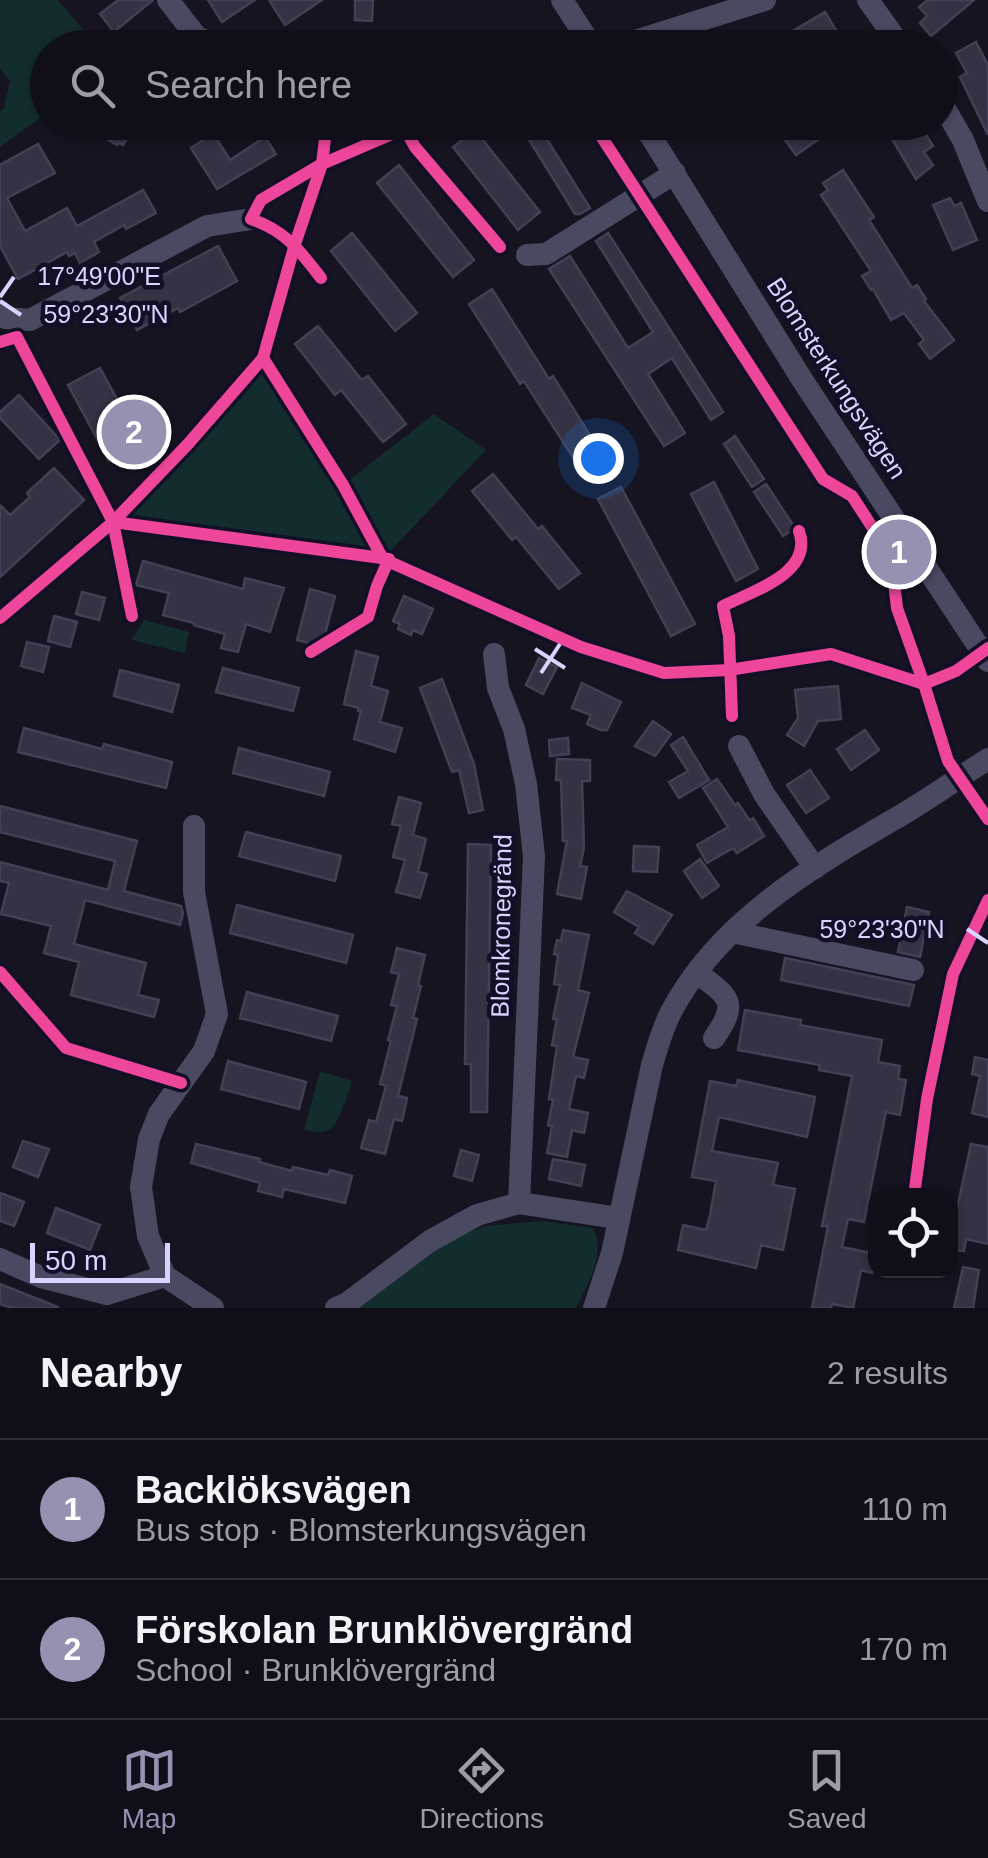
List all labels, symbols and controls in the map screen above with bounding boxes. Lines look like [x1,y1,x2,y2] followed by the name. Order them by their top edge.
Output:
[30,30,958,140] search box
[65,58,120,113] icon: search
[145,64,352,106] text: Search here
[37,262,161,290] text: 17°49'00"E
[762,272,912,484] street label: Blomsterkungsvägen
[43,300,169,328] text: 59°23'30"N
[102,394,166,470] pin: 2
[573,433,624,484] your location
[866,514,932,590] pin: 1
[485,834,517,1018] street label: Blomkronegränd
[819,915,945,943] text: 59°23'30"N
[868,1188,958,1278] map controls
[868,1188,958,1278] button: locate
[30,1238,170,1282] scale bar
[45,1245,107,1276] text: 50 m
[40,1349,182,1396] text: Nearby
[827,1355,948,1391] text: 2 results
[135,1469,412,1511] text: Backlöksvägen
[64,1491,81,1527] text: 1
[861,1491,948,1527] text: 110 m
[135,1512,587,1548] text: Bus stop · Blomsterkungsvägen
[135,1609,633,1651] text: Förskolan Brunklövergränd
[64,1631,81,1667] text: 2
[859,1631,948,1667] text: 170 m
[135,1652,496,1688] text: School · Brunklövergränd
[122,1743,177,1835] tab: Map
[420,1743,544,1835] tab: Directions
[787,1743,866,1835] tab: Saved

